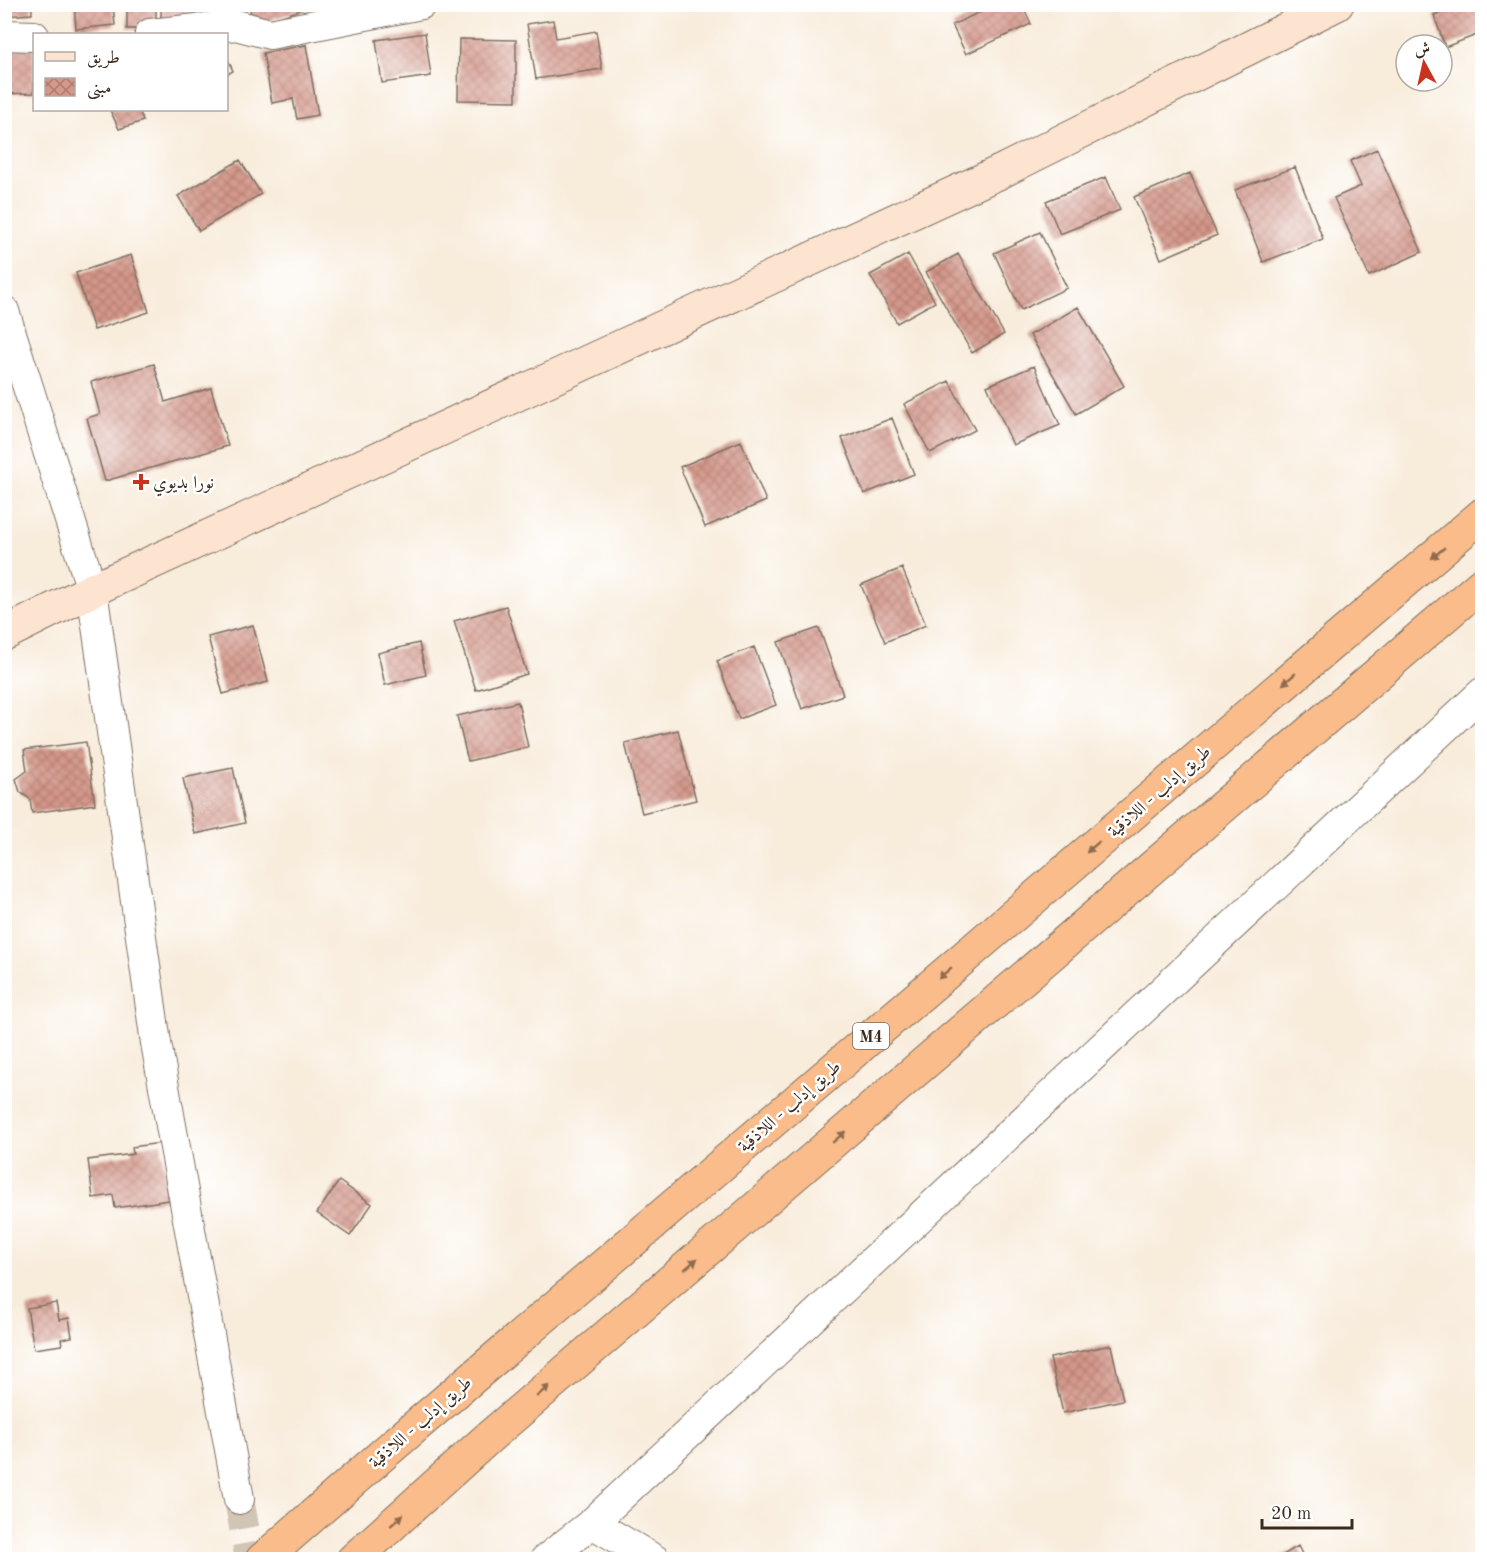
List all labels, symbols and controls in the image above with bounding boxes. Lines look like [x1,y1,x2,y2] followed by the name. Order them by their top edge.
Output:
[33,33,228,111] legend
[1394,33,1454,93] north arrow
[1413,41,1431,59] text: ش
[87,49,120,69] text: طريق
[87,79,112,100] text: مبنى
[153,474,214,497] place label: نورا بديوي
[134,475,148,489] marker: نورا بديوي
[1430,546,1446,559] one-way arrow
[1282,672,1297,685] one-way arrow
[1105,743,1216,842] street label: طريق إدلب - اللاذقية
[1085,840,1101,853] one-way arrow
[938,966,953,979] one-way arrow
[853,1023,889,1049] road number: M4
[735,1058,846,1157] street label: طريق إدلب - اللاذقية
[831,1131,846,1144] one-way arrow
[683,1258,698,1271] one-way arrow
[366,1374,477,1473] street label: طريق إدلب - اللاذقية
[535,1385,551,1398] one-way arrow
[1262,1492,1352,1530] scale bar
[1271,1505,1311,1523] text: 20 m
[389,1514,404,1527] one-way arrow

